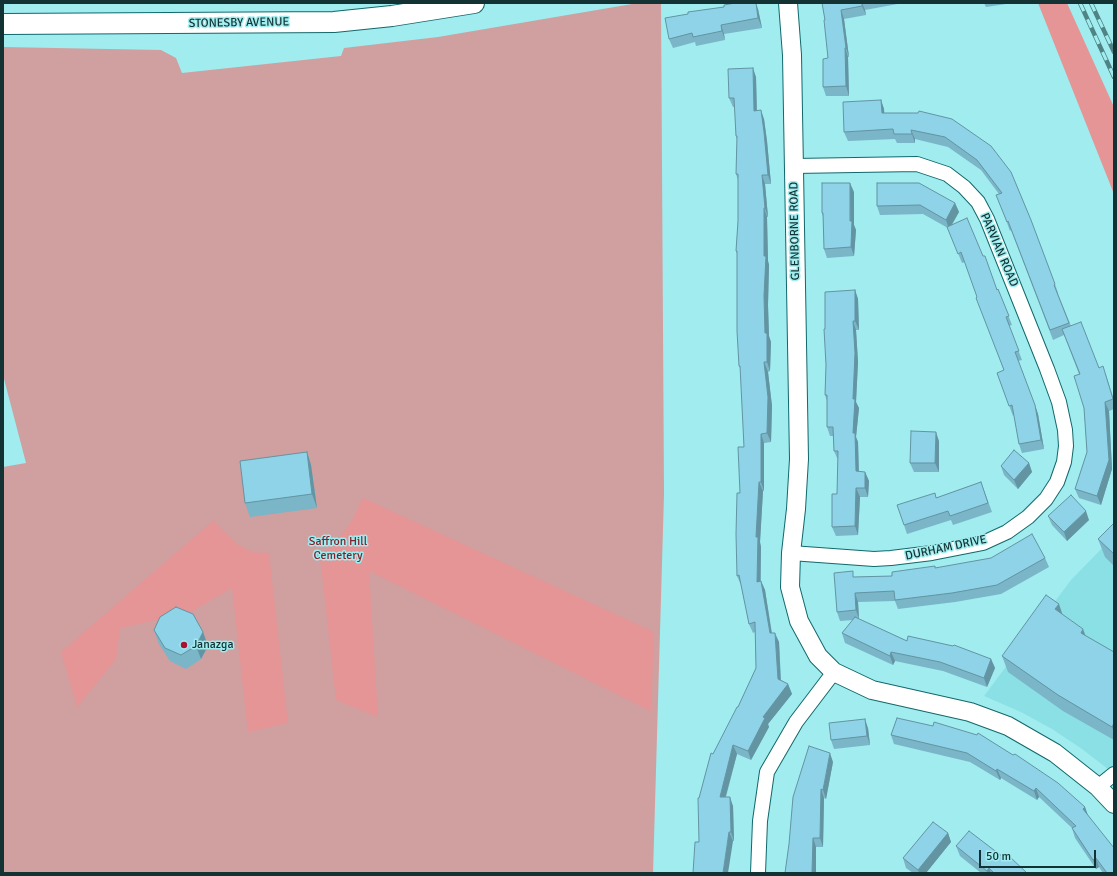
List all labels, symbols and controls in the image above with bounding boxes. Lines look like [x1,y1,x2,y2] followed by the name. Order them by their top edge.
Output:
[189,15,289,31] street label: STONESBY AVENUE
[787,182,803,280] street label: GLENBORNE ROAD
[977,211,1021,289] street label: PARVIAN ROAD
[904,532,988,564] street label: DURHAM DRIVE
[309,535,367,563] park label: Saffron Hill Cemetery
[192,638,233,652] place label: Janazga
[179,640,189,650] marker: Janazga
[981,842,1098,868] scale bar
[986,849,1011,864] text: 50 m

